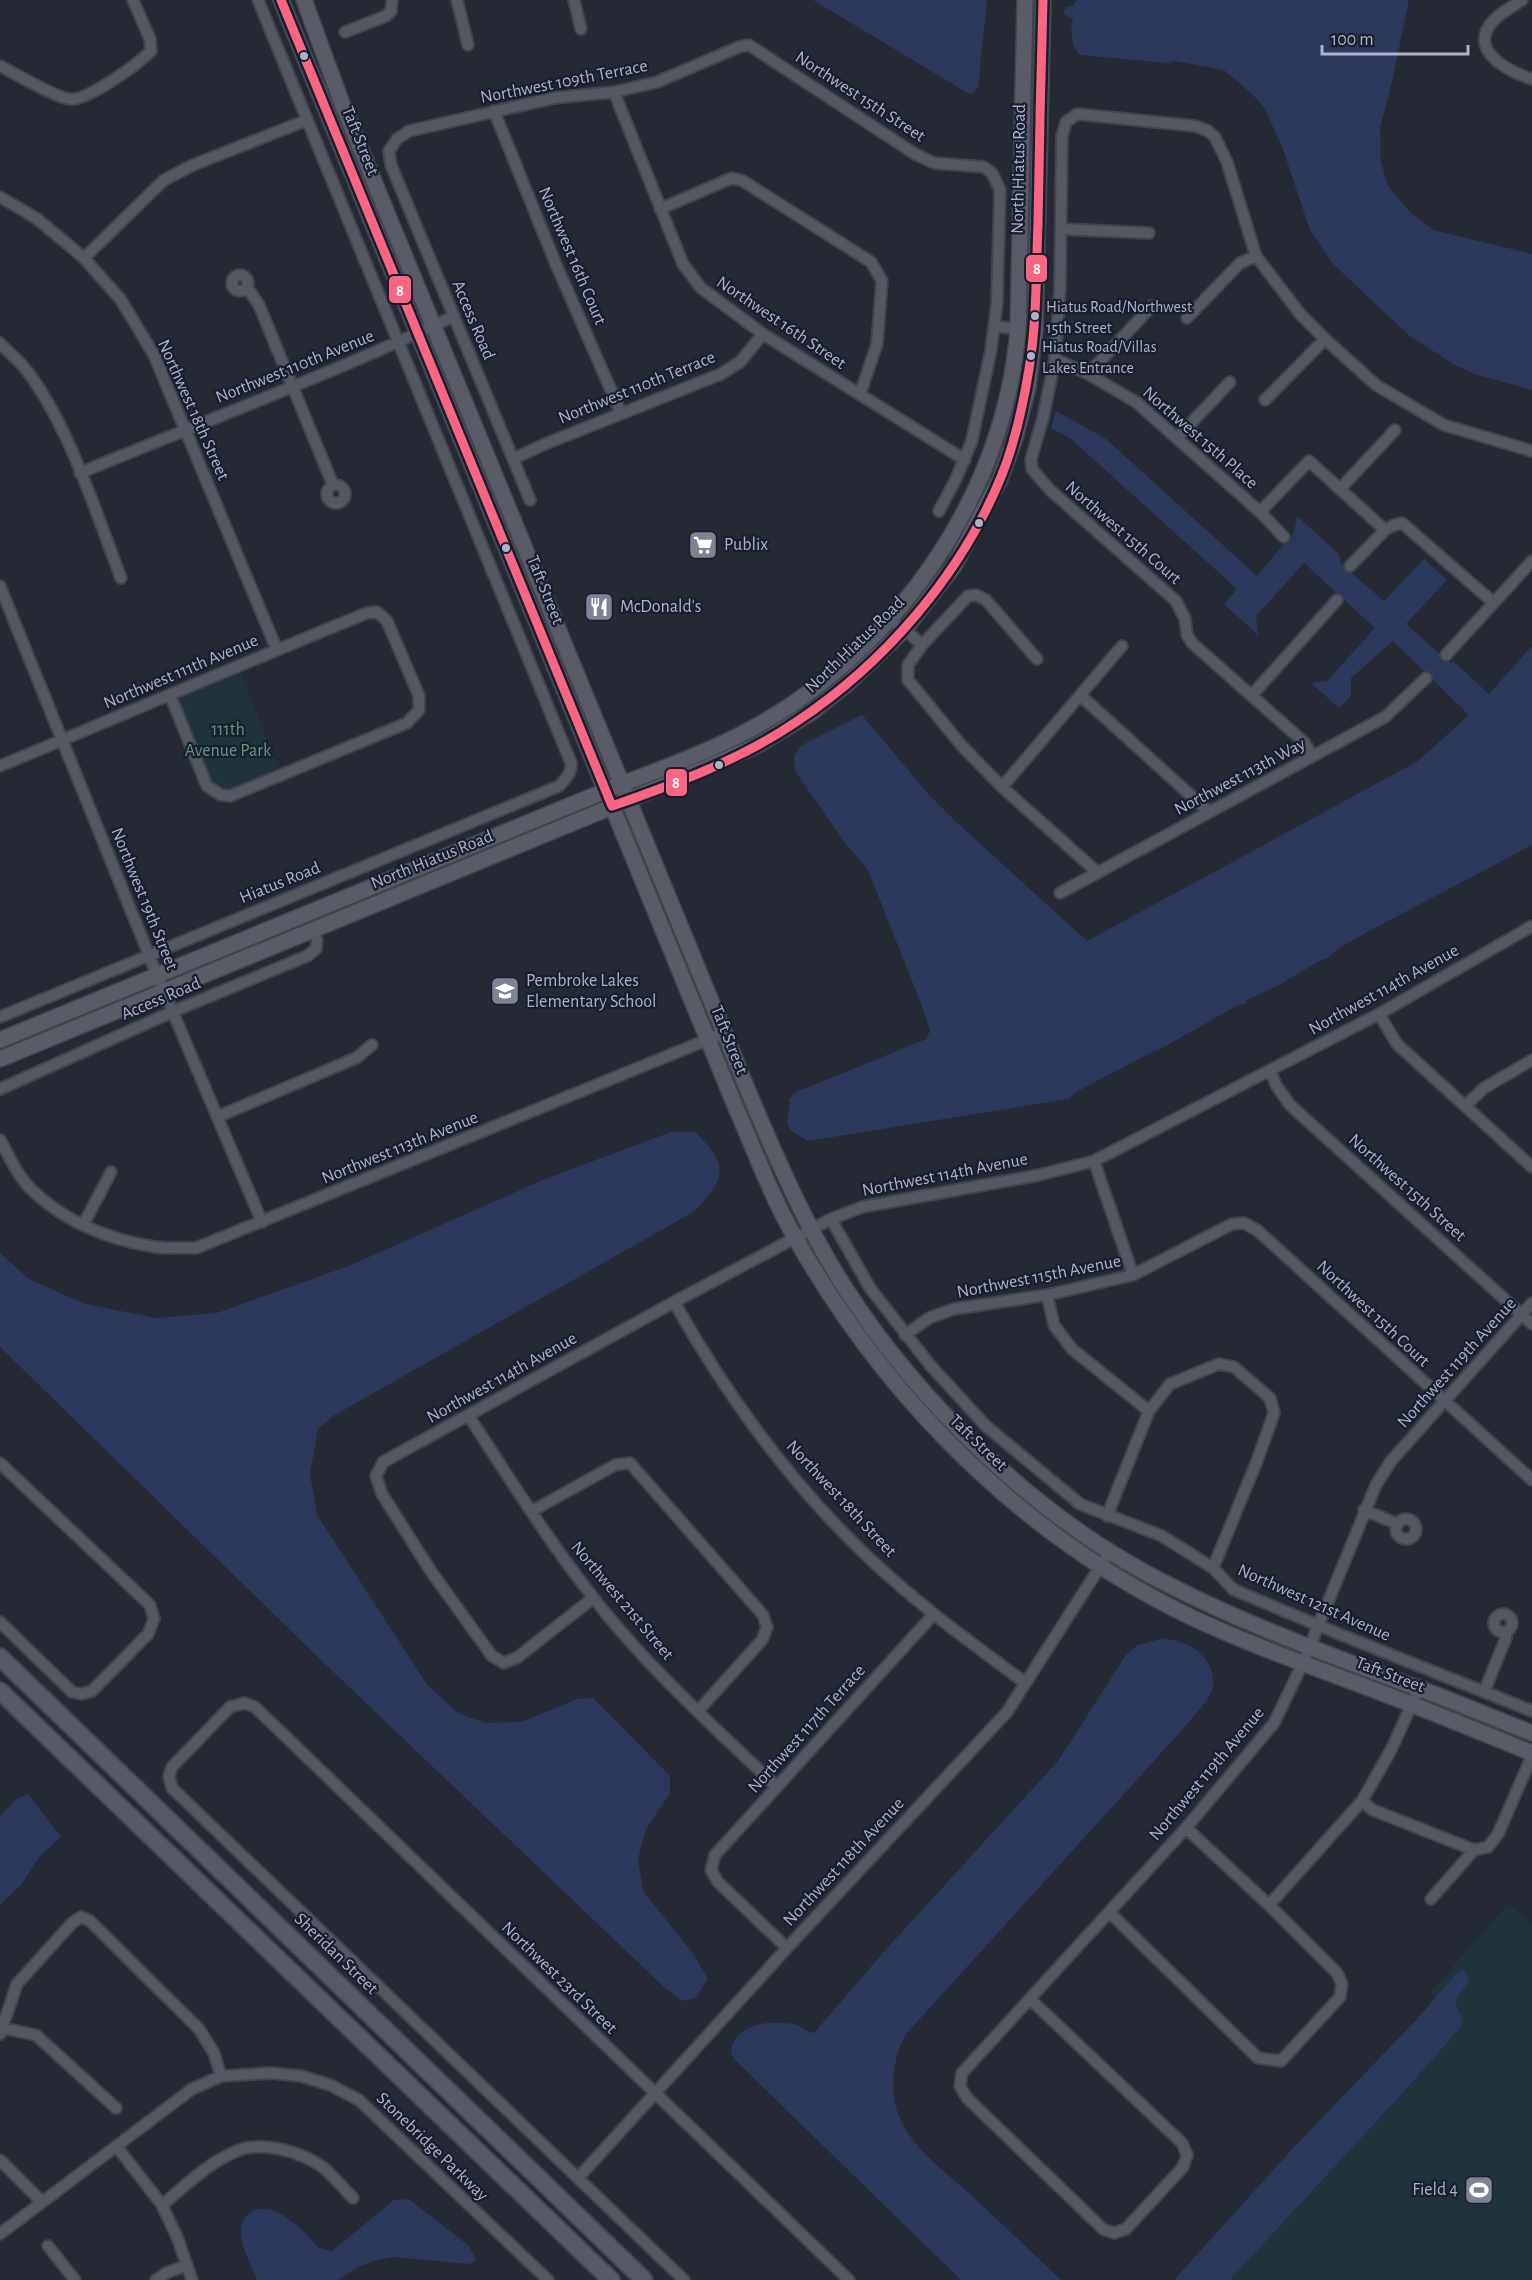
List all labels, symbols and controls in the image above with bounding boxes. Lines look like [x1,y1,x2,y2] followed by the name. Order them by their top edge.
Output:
[1322,18,1468,56] scale bar
[1331,31,1374,49] text: 100 m
[792,48,928,146] street label: Northwest 15th Street
[298,50,310,62] unlabelled marker
[479,57,649,107] street label: Northwest 109th Terrace
[338,104,382,178] street label: Taft Street
[1009,104,1029,234] street label: North Hiatus Road
[535,184,609,328] street label: Northwest 16th Court
[1025,254,1048,283] line badge: 8
[1033,261,1041,277] text: 8
[713,273,849,373] street label: Northwest 16th Street
[388,275,412,304] line badge: 8
[448,278,498,362] street label: Access Road
[396,283,404,299] text: 8
[1046,299,1192,336] place label: Hiatus Road/Northwest 15th Street
[1029,310,1041,322] marker: Hiatus Road/Northwest 15th Street
[213,327,377,407] street label: Northwest 110th Avenue
[154,337,232,483] street label: Northwest 18th Street
[1042,339,1157,376] place label: Hiatus Road/Villas Lakes Entrance
[556,348,718,428] street label: Northwest 110th Terrace
[1025,350,1037,362] marker: Hiatus Road/Villas Lakes Entrance
[1139,383,1261,493] street label: Northwest 15th Place
[1062,478,1185,588] street label: Northwest 15th Court
[973,517,985,529] unlabelled marker
[687,529,719,561] supermarket icon: Publix
[724,536,768,554] place label: Publix
[500,542,512,554] unlabelled marker
[523,553,567,627] street label: Taft Street
[583,591,615,623] restaurant icon: McDonald's
[802,593,908,697] street label: North Hiatus Road
[620,598,702,616] place label: McDonald's
[101,631,261,713] street label: Northwest 111th Avenue
[185,721,272,760] park label: 111th Avenue Park
[1172,735,1309,819] street label: Northwest 113th Way
[713,759,725,771] unlabelled marker
[665,768,688,797] line badge: 8
[672,775,680,791] text: 8
[107,825,181,973] street label: Northwest 19th Street
[368,827,496,893] street label: North Hiatus Road
[237,859,323,907] street label: Hiatus Road
[1306,941,1462,1039] street label: Northwest 114th Avenue
[526,972,657,1011] place label: Pembroke Lakes Elementary School
[119,974,203,1024] street label: Access Road
[489,975,521,1007] school or university icon: Pembroke Lakes Elementary School
[707,1003,751,1077] street label: Taft Street
[319,1108,481,1188] street label: Northwest 113th Avenue
[1345,1131,1469,1245] street label: Northwest 15th Street
[861,1150,1029,1200] street label: Northwest 114th Avenue
[955,1252,1123,1302] street label: Northwest 115th Avenue
[1313,1257,1433,1371] street label: Northwest 15th Court
[1394,1295,1520,1431] street label: Northwest 119th Avenue
[424,1329,580,1427] street label: Northwest 114th Avenue
[946,1411,1010,1475] street label: Taft Street
[783,1437,900,1561] street label: Northwest 18th Street
[567,1538,677,1664] street label: Northwest 21st Street
[1235,1561,1393,1645] street label: Northwest 121st Avenue
[1353,1654,1427,1696] street label: Taft Street
[745,1661,869,1797] street label: Northwest 117th Terrace
[1146,1704,1268,1844] street label: Northwest 119th Avenue
[780,1794,908,1930] street label: Northwest 118th Avenue
[291,1910,381,1998] street label: Sheridan Street
[498,1918,620,2038] street label: Northwest 23rd Street
[373,2089,492,2205] street label: Stonebridge Parkway
[1463,2174,1495,2206] sports icon: Field 4
[1412,2181,1458,2199] place label: Field 4

